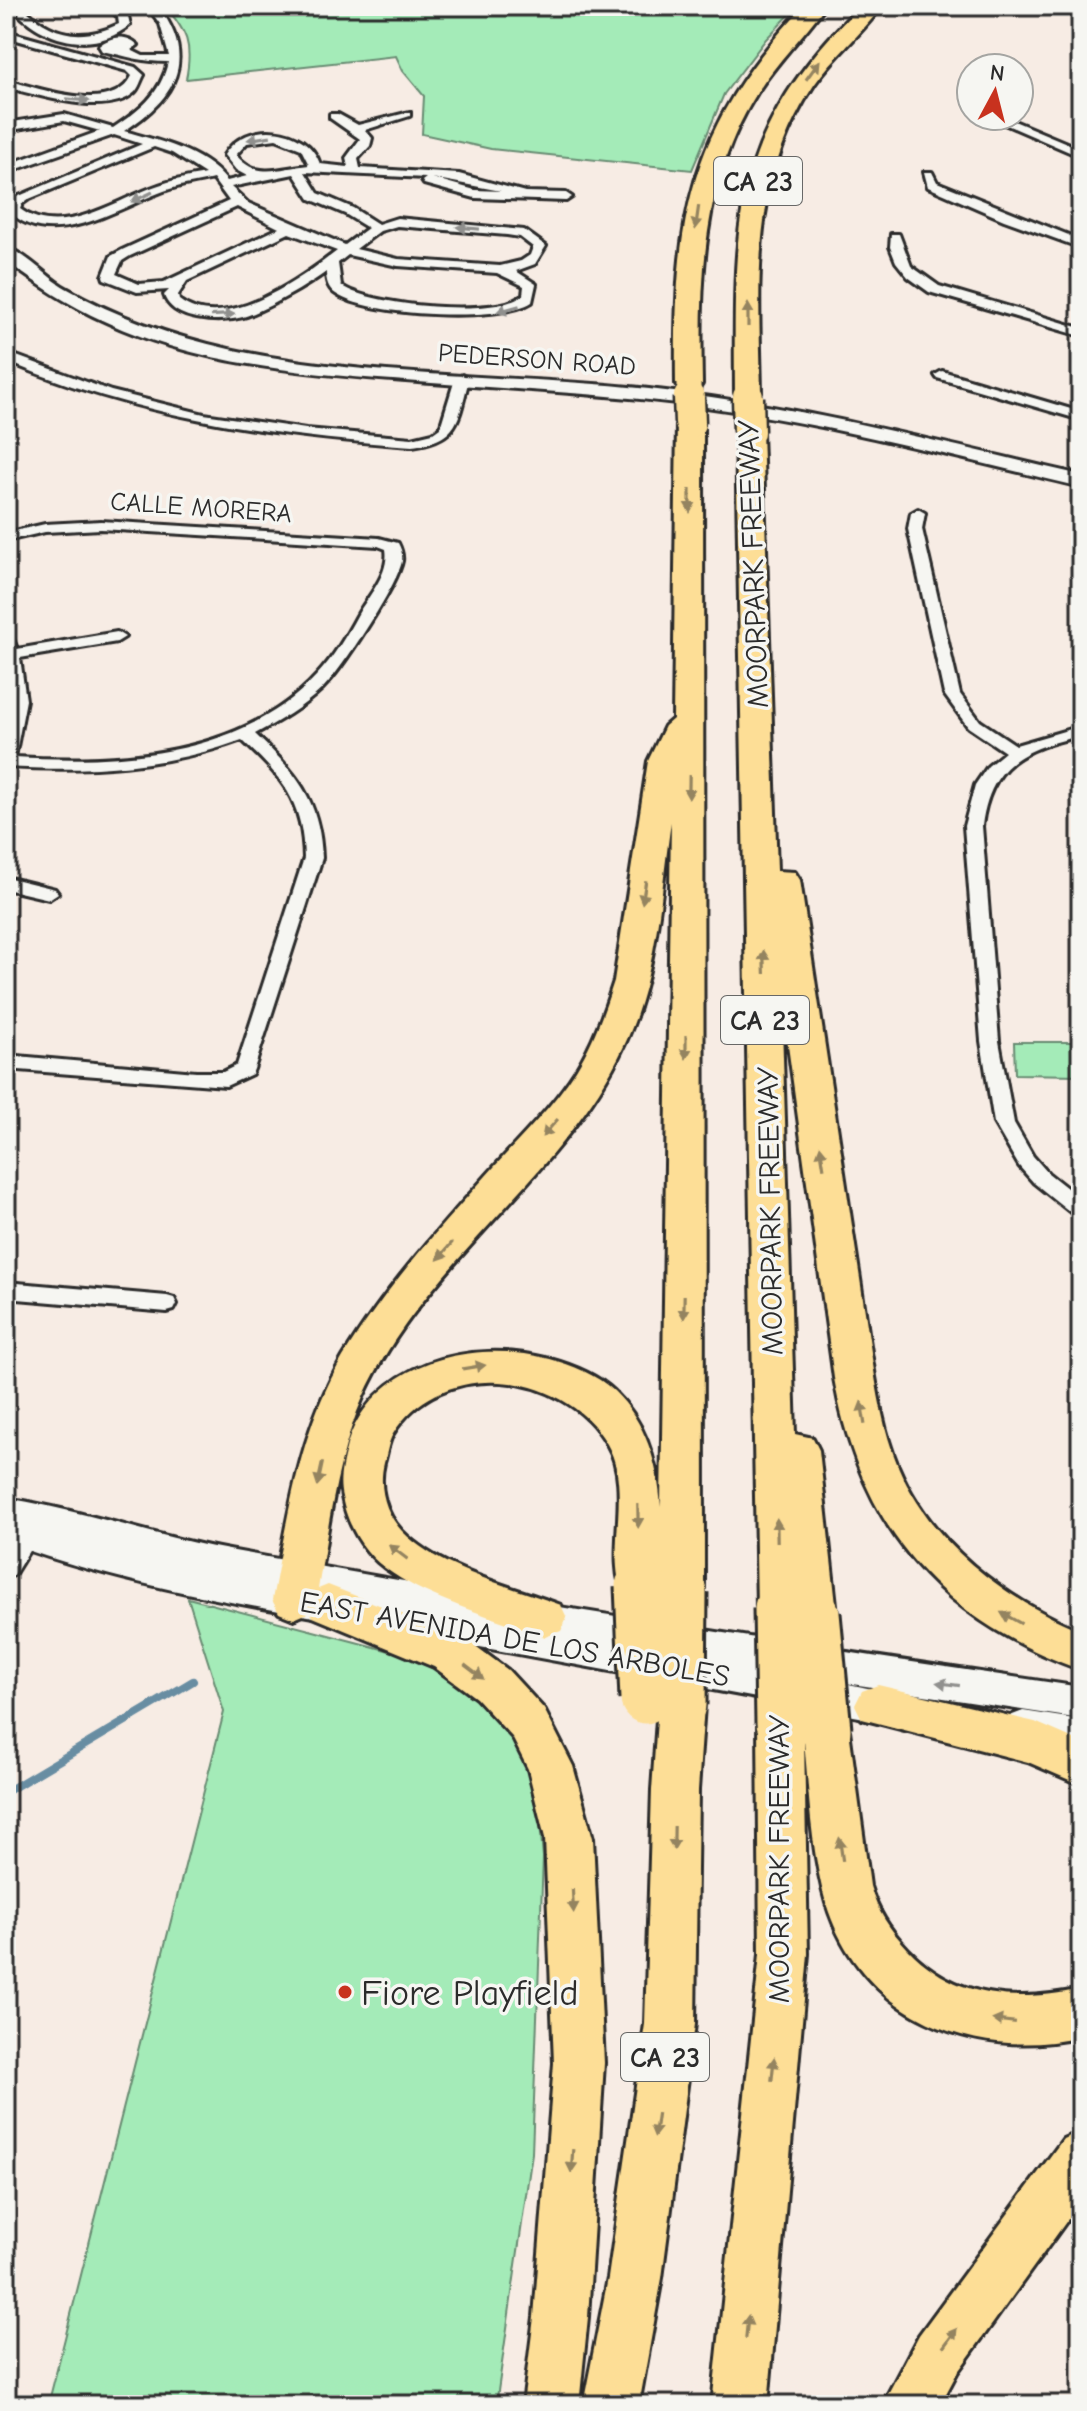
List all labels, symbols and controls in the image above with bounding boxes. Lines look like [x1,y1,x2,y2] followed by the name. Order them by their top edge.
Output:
[955,52,1035,132] north arrow
[805,59,820,80] one-way arrow
[989,59,1006,87] text: N
[66,93,91,106] one-way arrow
[247,132,272,145] one-way arrow
[714,157,802,205] road number: CA 23
[130,190,153,204] one-way arrow
[691,206,704,231] one-way arrow
[455,221,480,234] one-way arrow
[742,302,754,327] one-way arrow
[495,303,520,315] one-way arrow
[211,308,237,321] one-way arrow
[437,338,637,382] street label: PEDERSON ROAD
[731,419,776,709] street label: MOORPARK FREEWAY
[109,487,293,529] street label: CALLE MORERA
[684,489,696,514] one-way arrow
[683,775,695,800] one-way arrow
[637,879,650,904] one-way arrow
[757,949,770,974] one-way arrow
[721,996,809,1044] road number: CA 23
[680,1035,692,1060] one-way arrow
[750,1066,791,1356] street label: MOORPARK FREEWAY
[542,1119,560,1138] one-way arrow
[815,1144,827,1169] one-way arrow
[437,1240,454,1260] one-way arrow
[678,1295,690,1320] one-way arrow
[462,1360,487,1373] one-way arrow
[856,1400,868,1425] one-way arrow
[314,1462,326,1487] one-way arrow
[632,1504,645,1529] one-way arrow
[771,1517,784,1542] one-way arrow
[388,1544,408,1560] one-way arrow
[297,1584,732,1695] street label: EAST AVENIDA DE LOS ARBOLES
[999,1611,1022,1624] one-way arrow
[464,1663,485,1679] one-way arrow
[936,1677,961,1690] one-way arrow
[762,1715,797,2003] street label: MOORPARK FREEWAY
[667,1826,680,1851] one-way arrow
[834,1836,847,1861] one-way arrow
[567,1889,580,1914] one-way arrow
[361,1973,579,2014] place label: Fiore Playfield
[336,1983,354,2001] marker: Fiore Playfield
[992,2014,1017,2027] one-way arrow
[621,2033,709,2081] road number: CA 23
[767,2056,780,2081] one-way arrow
[649,2113,662,2138] one-way arrow
[565,2149,578,2174] one-way arrow
[741,2314,754,2339] one-way arrow
[941,2328,957,2348] one-way arrow

